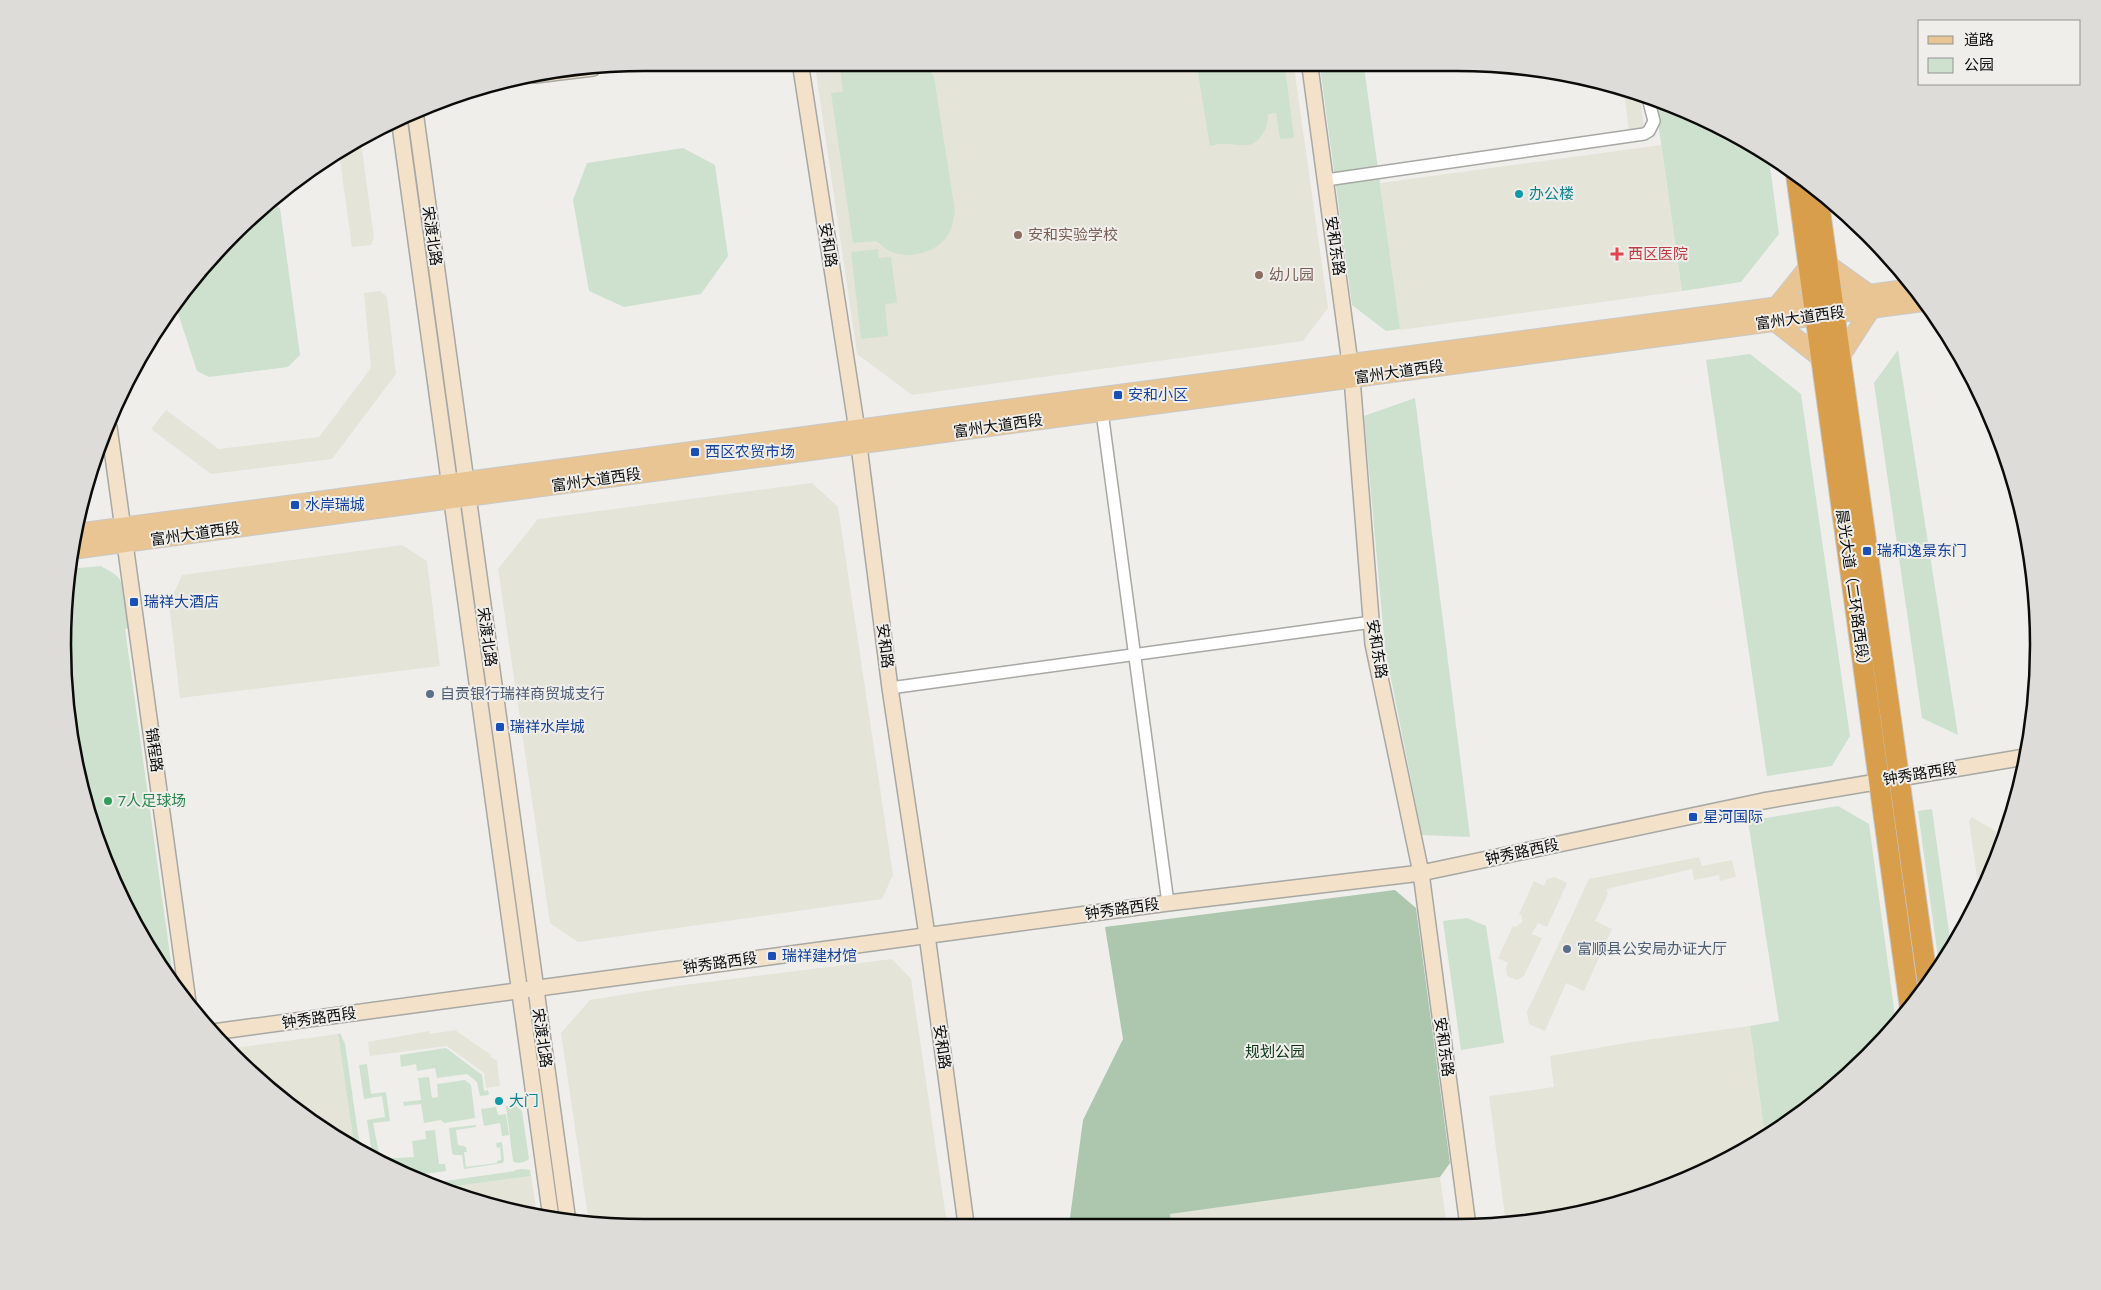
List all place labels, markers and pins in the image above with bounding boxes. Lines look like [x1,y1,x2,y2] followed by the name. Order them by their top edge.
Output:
[1529,183,1574,205] place label: 办公楼
[1513,188,1525,200] marker: 办公楼
[1028,224,1118,246] place label: 安和实验学校
[1012,229,1024,241] marker: 安和实验学校
[1628,243,1688,265] place label: 西区医院
[1610,247,1624,261] marker: 西区医院
[1269,264,1314,286] place label: 幼儿园
[1253,269,1265,281] marker: 幼儿园
[1128,384,1188,406] place label: 安和小区
[1112,389,1124,401] marker: 安和小区
[705,441,795,463] place label: 西区农贸市场
[689,446,701,458] marker: 西区农贸市场
[305,494,365,516] place label: 水岸瑞城
[289,499,301,511] marker: 水岸瑞城
[1877,540,1967,562] place label: 瑞和逸景东门
[1861,545,1873,557] marker: 瑞和逸景东门
[144,591,219,613] place label: 瑞祥大酒店
[128,596,140,608] marker: 瑞祥大酒店
[440,683,605,705] place label: 自贡银行瑞祥商贸城支行
[424,688,436,700] marker: 自贡银行瑞祥商贸城支行
[510,716,585,738] place label: 瑞祥水岸城
[494,721,506,733] marker: 瑞祥水岸城
[118,790,186,812] place label: 7人足球场
[102,795,114,807] marker: 7人足球场
[1703,806,1763,828] place label: 星河国际
[1687,811,1699,823] marker: 星河国际
[1577,938,1727,960] place label: 富顺县公安局办证大厅
[1561,943,1573,955] marker: 富顺县公安局办证大厅
[782,945,857,967] place label: 瑞祥建材馆
[766,950,778,962] marker: 瑞祥建材馆
[509,1090,539,1112] place label: 大门
[493,1095,505,1107] marker: 大门

